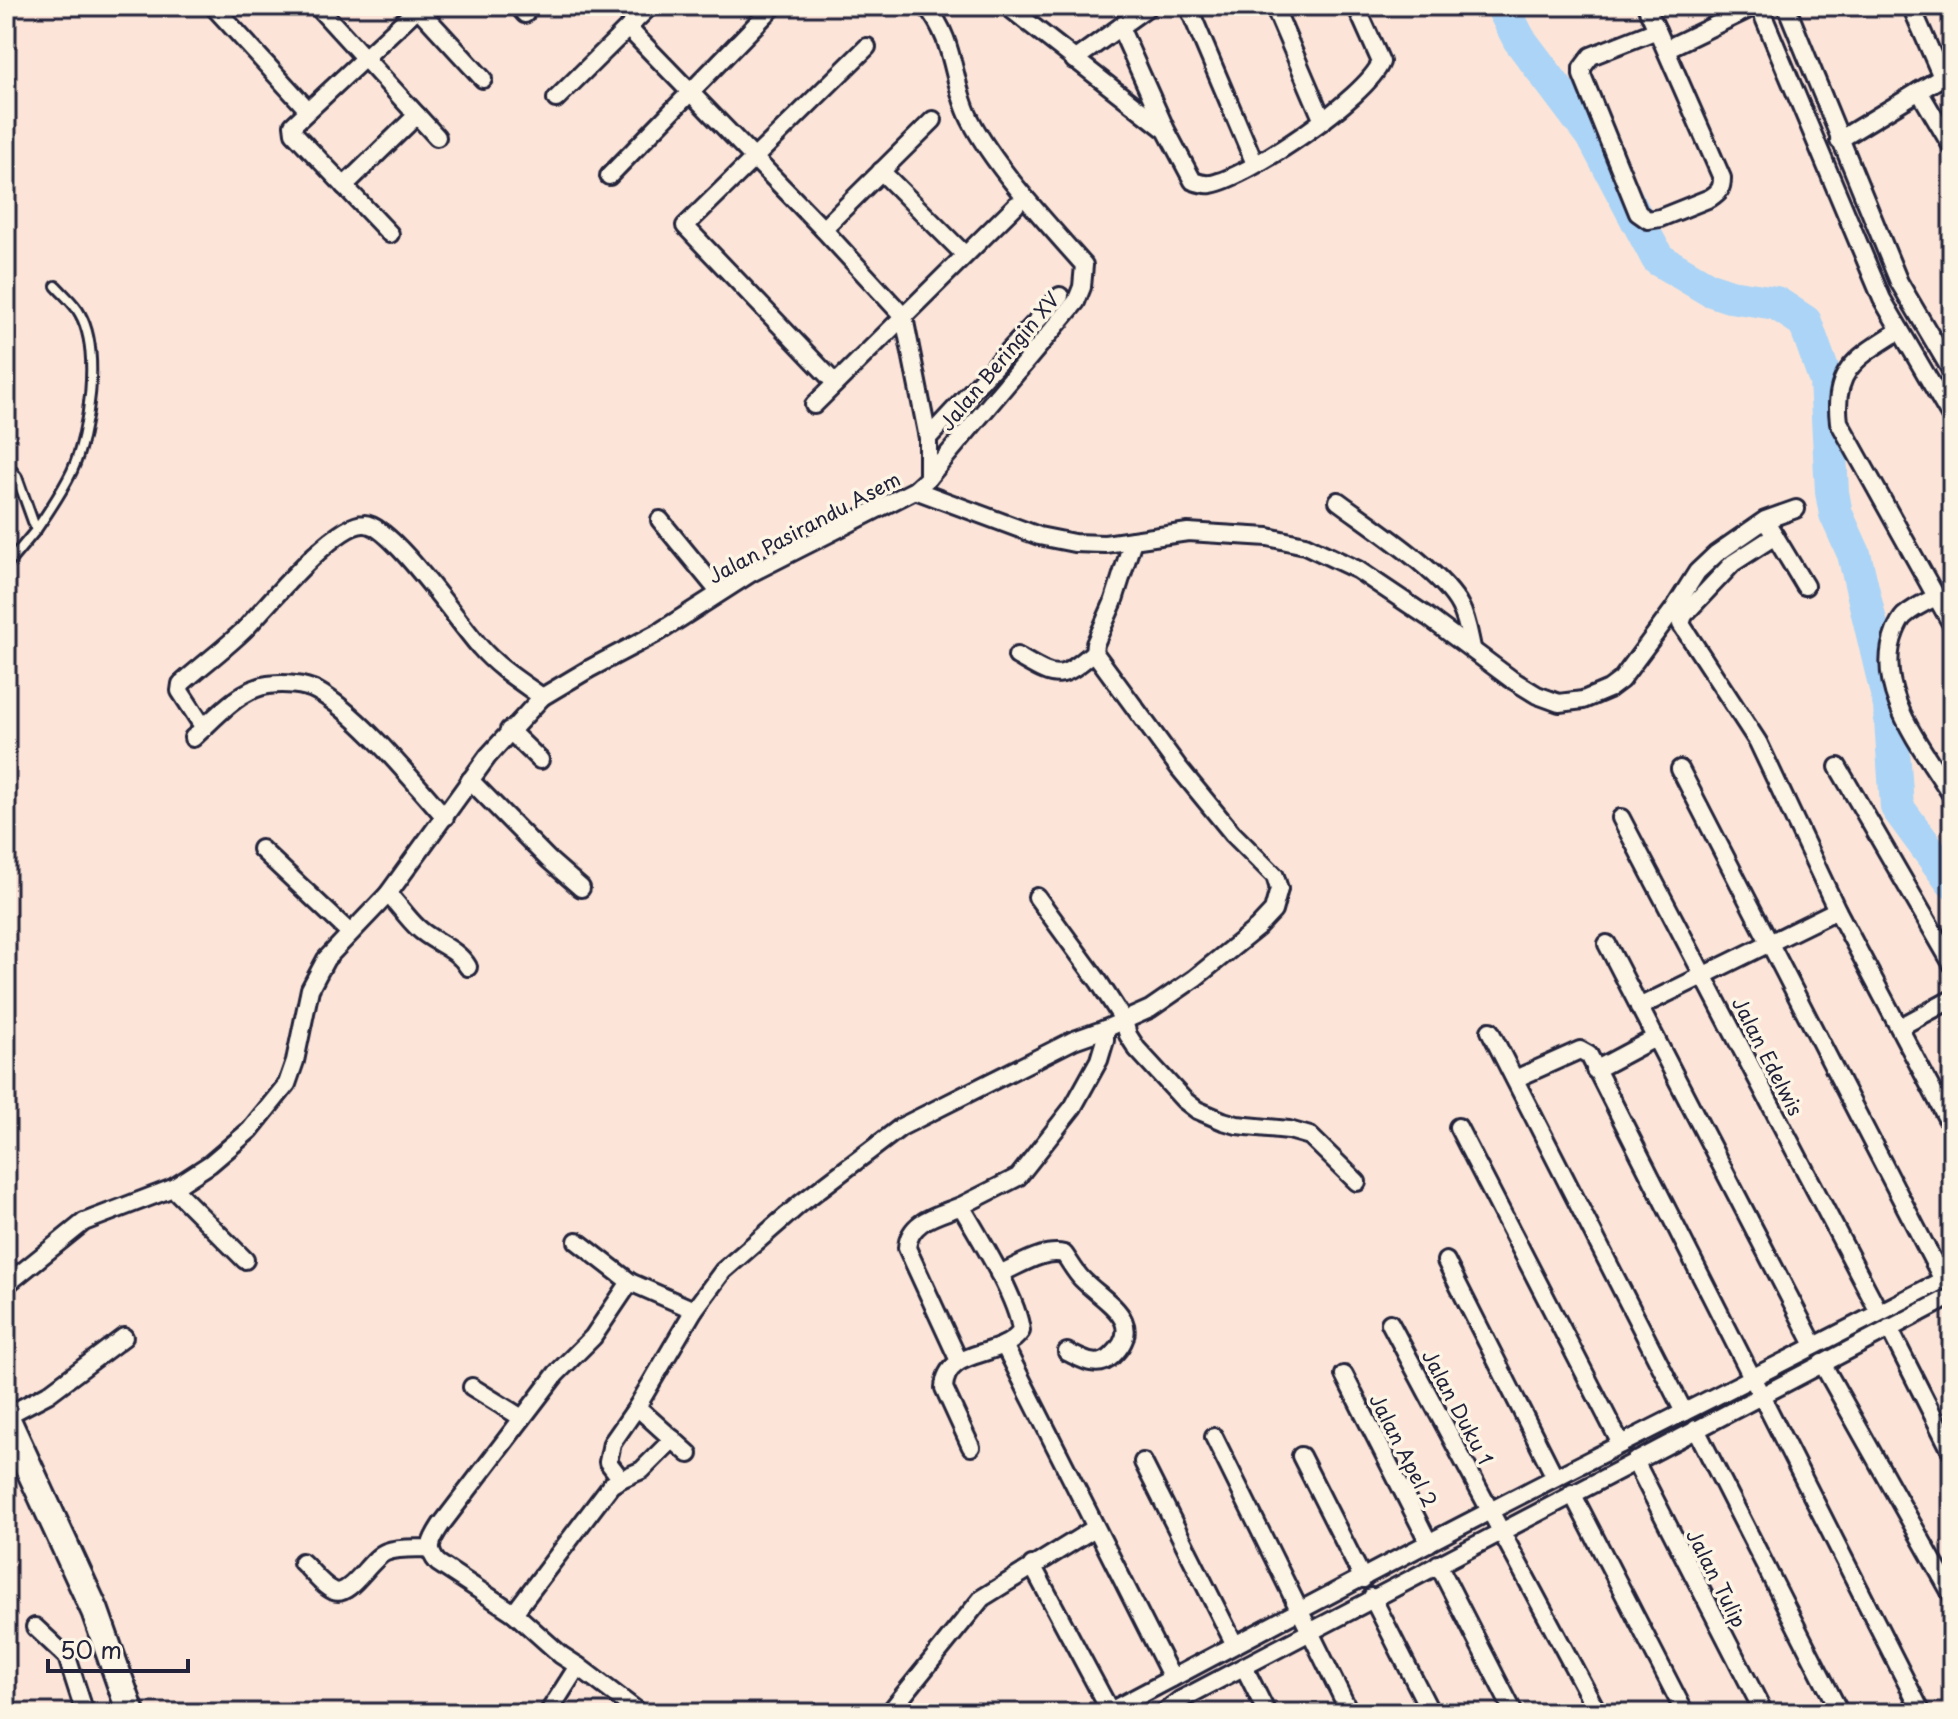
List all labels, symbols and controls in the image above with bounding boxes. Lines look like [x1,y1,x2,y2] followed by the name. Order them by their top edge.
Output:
[932,285,1066,437] street label: Jalan Beringin XV
[702,463,906,591] street label: Jalan Pasirandu Asem
[1725,991,1811,1121] street label: Jalan Edelwis
[1415,1344,1501,1470] street label: Jalan Duku 1
[1362,1388,1446,1512] street label: Jalan Apel 2
[1679,1523,1755,1633] street label: Jalan Tulip
[48,1623,188,1673] scale bar
[60,1631,122,1667] text: 50 m

